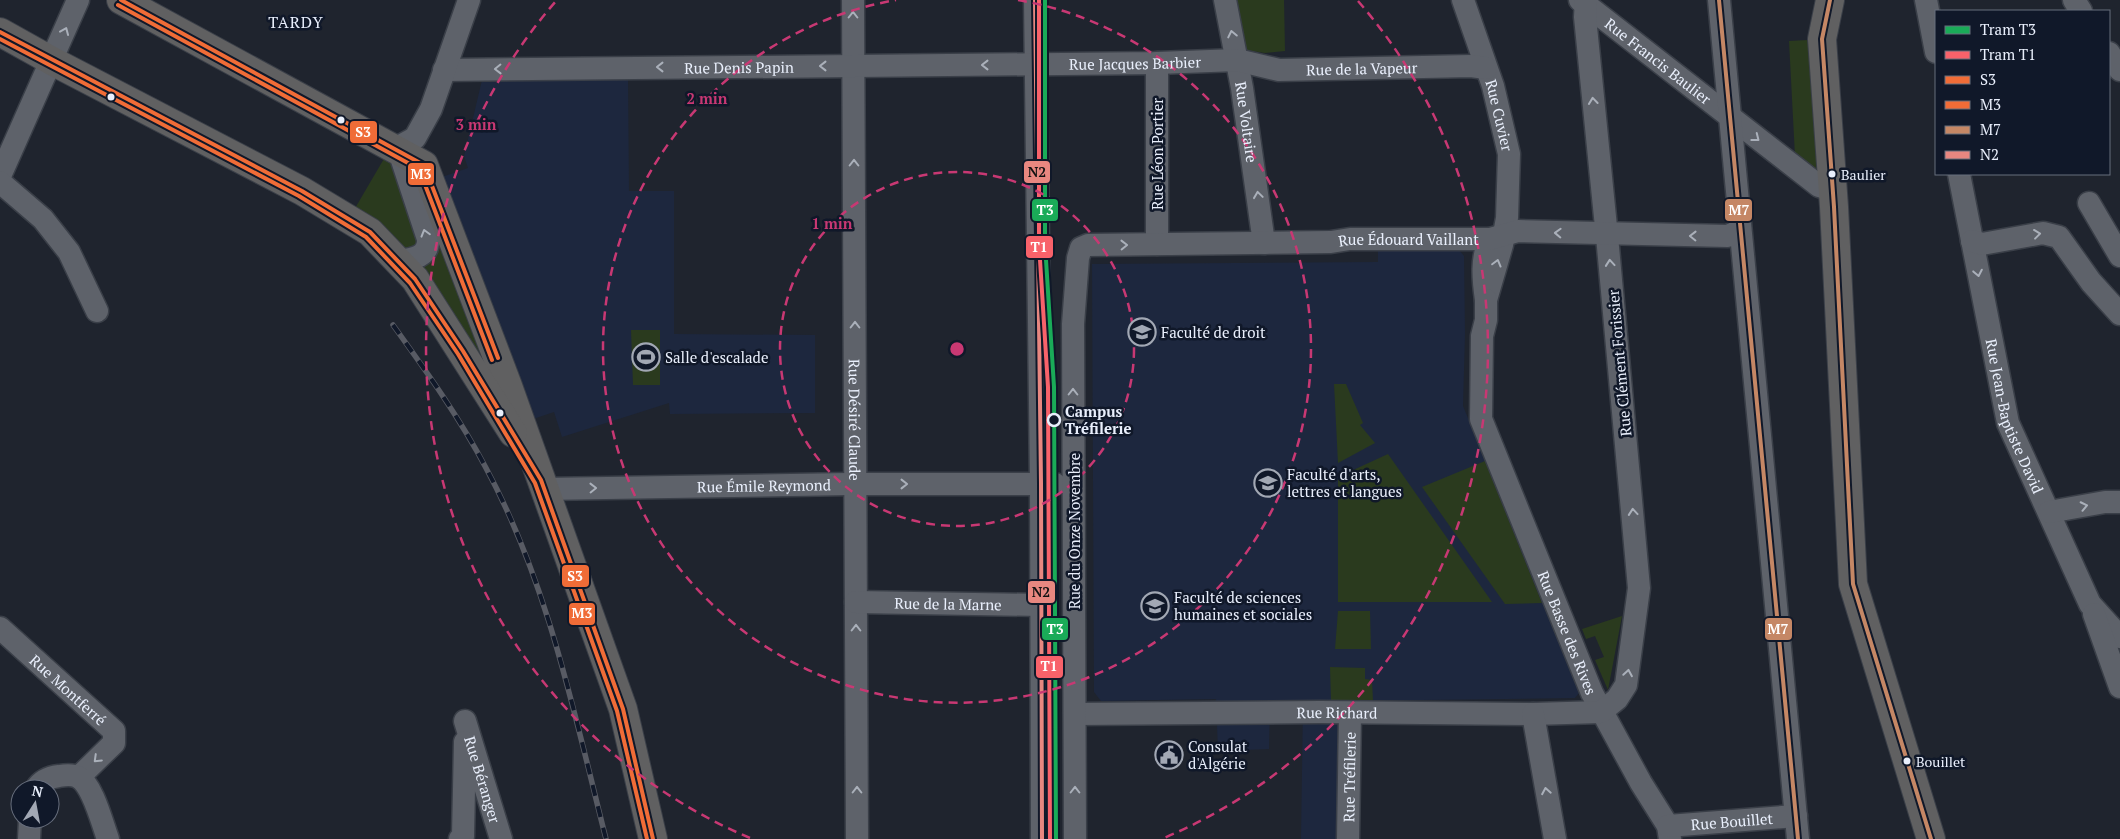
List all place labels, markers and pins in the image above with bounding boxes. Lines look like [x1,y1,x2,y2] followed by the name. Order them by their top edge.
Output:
[106,92,116,102] unlabelled marker
[336,115,346,125] unlabelled marker
[1841,165,1886,184] place label: Baulier
[1827,169,1837,179] marker: Baulier
[1127,317,1157,347] school or university icon: Faculté de droit
[1161,322,1266,342] place label: Faculté de droit
[948,340,966,358] centre of rings
[631,342,661,372] sports icon: Salle d'escalade
[665,347,768,367] place label: Salle d'escalade
[1065,401,1132,438] place label: Campus Tréfilerie
[495,408,505,418] unlabelled marker
[1047,413,1061,427] marker: Campus Tréfilerie
[1287,464,1402,501] place label: Faculté d'arts, lettres et langues
[1253,468,1283,498] school or university icon: Faculté d'arts, lettres et langues
[1174,587,1312,624] place label: Faculté de sciences humaines et sociales
[1140,591,1170,621] school or university icon: Faculté de sciences humaines et sociales
[1188,736,1248,773] place label: Consulat d'Algérie
[1154,740,1184,770] public building icon: Consulat d'Algérie
[1916,752,1966,771] place label: Bouillet
[1902,756,1912,766] marker: Bouillet

